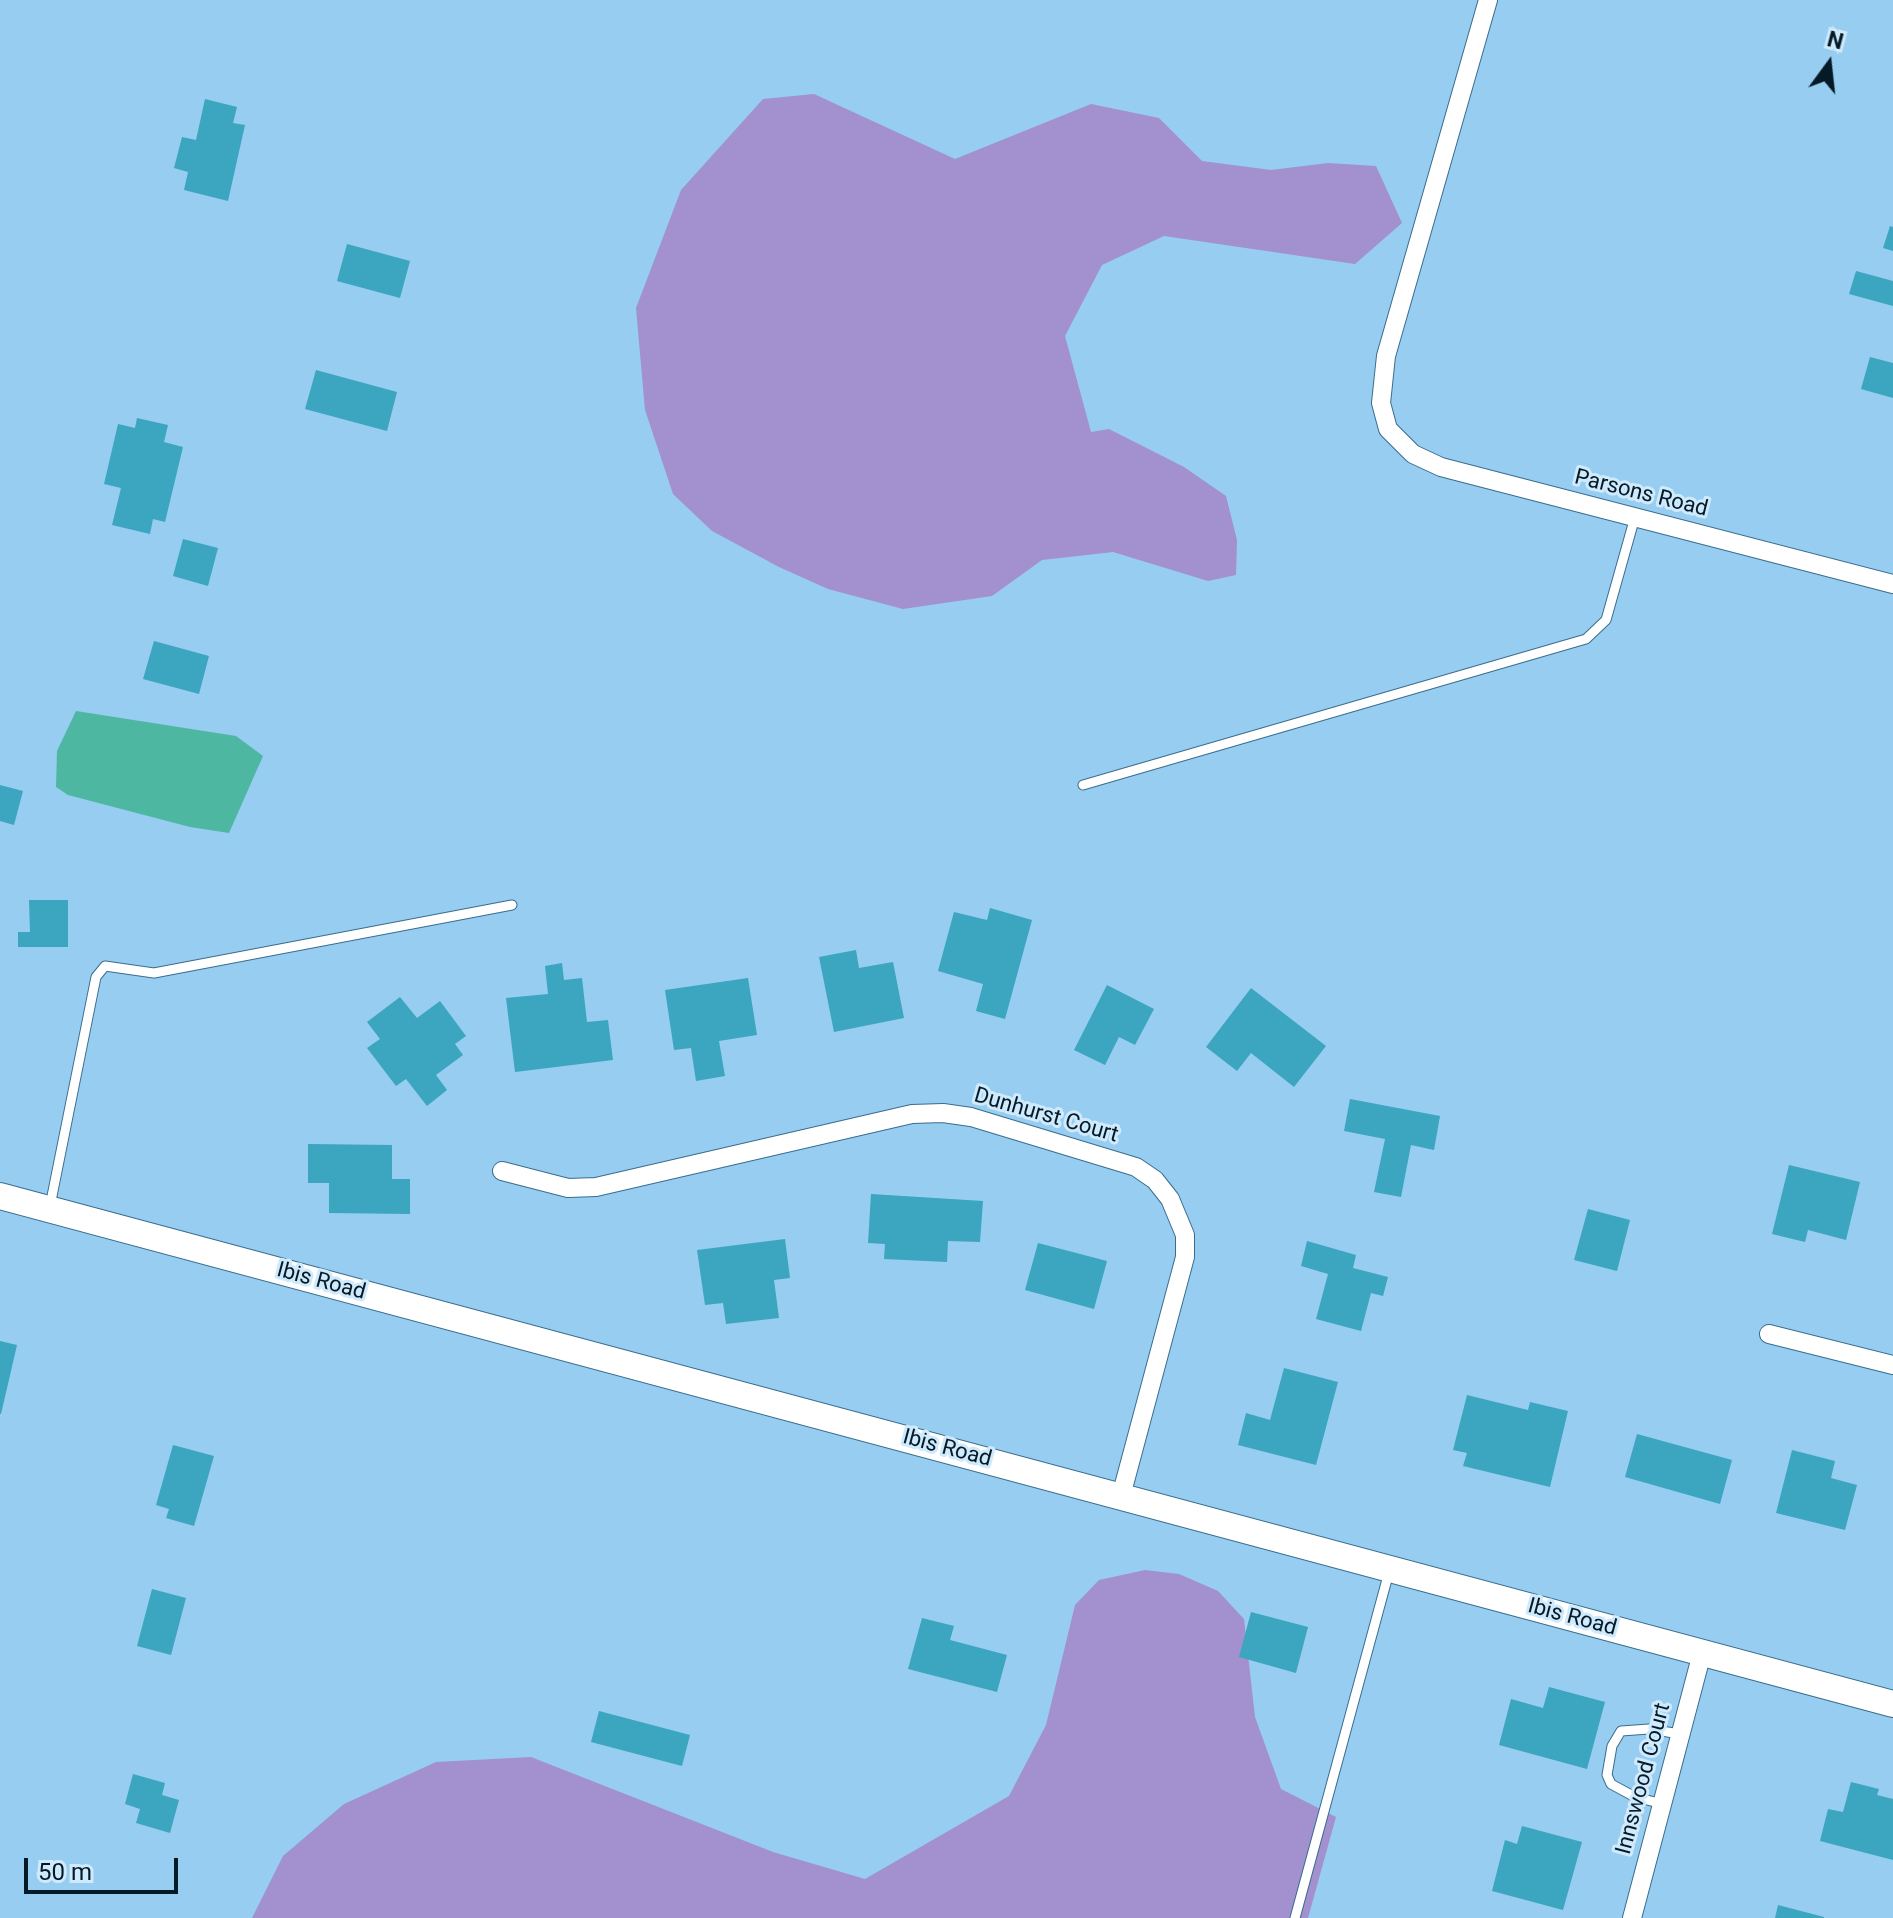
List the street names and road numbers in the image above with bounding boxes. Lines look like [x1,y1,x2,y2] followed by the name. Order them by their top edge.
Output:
[1572,465,1710,523] street label: Parsons Road
[971,1083,1121,1149] street label: Dunhurst Court
[274,1257,368,1307] street label: Ibis Road
[900,1424,994,1474] street label: Ibis Road
[1525,1593,1619,1643] street label: Ibis Road
[1611,1701,1677,1857] street label: Innswood Court

